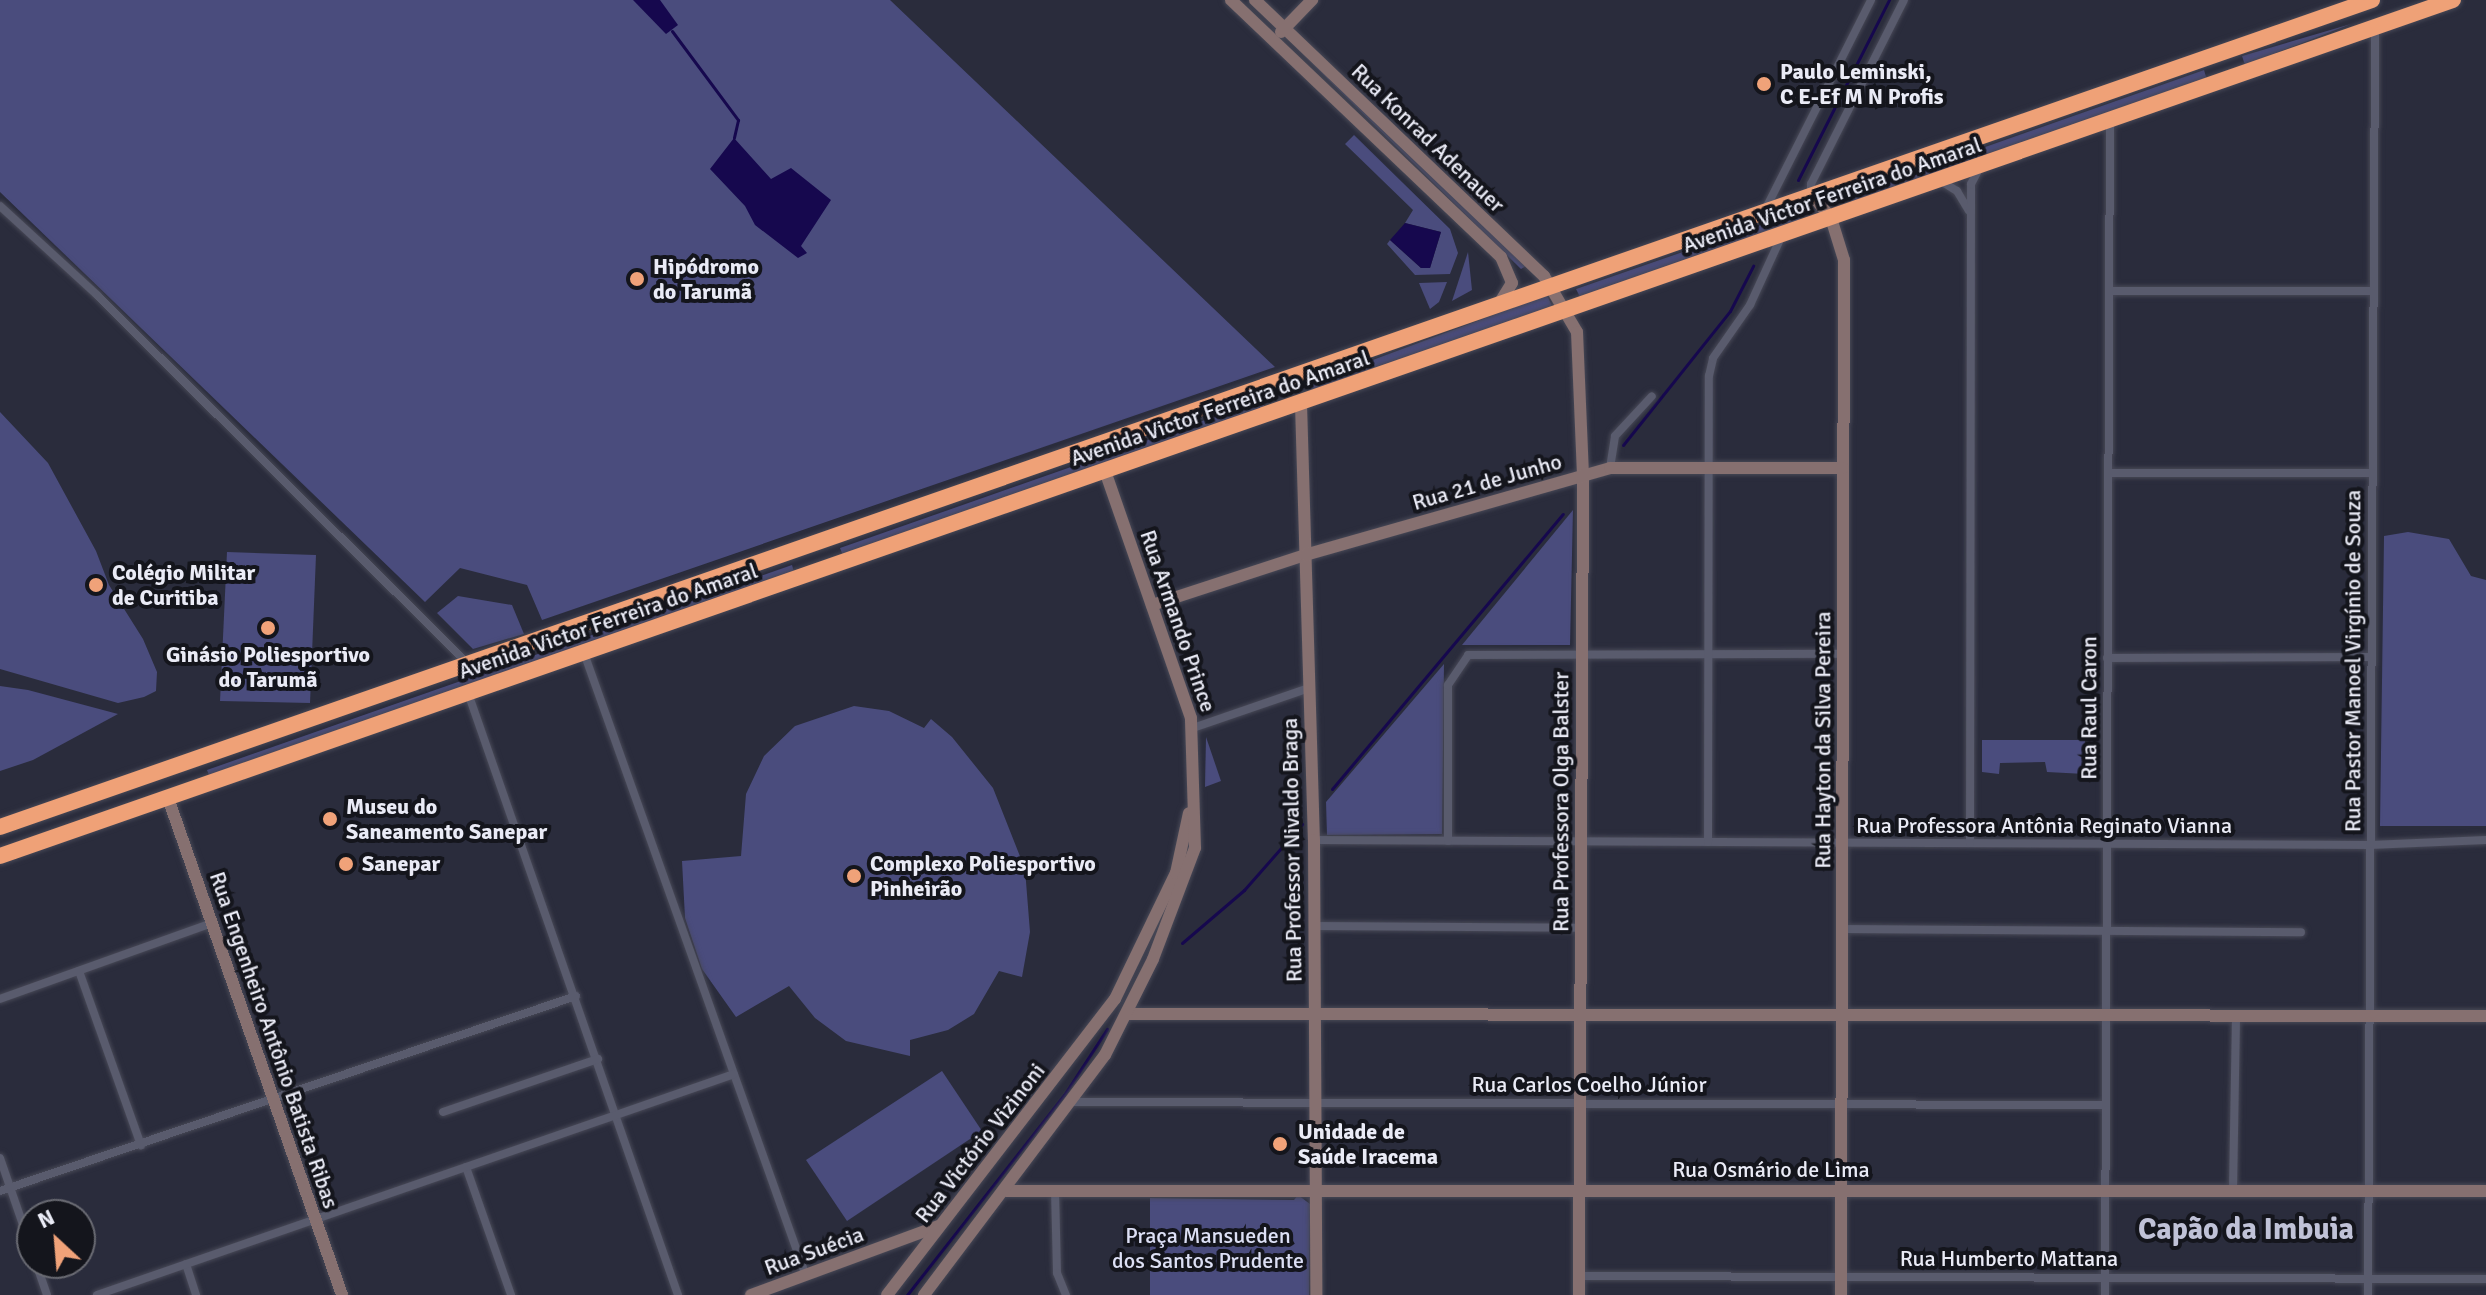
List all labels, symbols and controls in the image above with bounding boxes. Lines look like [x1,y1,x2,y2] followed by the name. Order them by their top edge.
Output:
[1346,58,1510,218] street label: Rua Konrad Adenauer
[1780,58,1943,110] place label: Paulo Leminski, C E-Ef M N Profis
[1755,75,1773,93] marker: Paulo Leminski, C E-Ef M N Profis
[1679,131,1985,259] street label: Avenida Victor Ferreira do Amaral
[653,253,759,304] place label: Hipódromo do Tarumã
[628,270,646,288] marker: Hipódromo do Tarumã
[1067,344,1373,472] street label: Avenida Victor Ferreira do Amaral
[1409,448,1565,516] street label: Rua 21 de Junho
[2340,490,2366,832] street label: Rua Pastor Manoel Virgínio de Souza
[1134,527,1222,715] street label: Rua Armando Prince
[455,557,761,685] street label: Avenida Victor Ferreira do Amaral
[112,559,255,610] place label: Colégio Militar de Curitiba
[87,576,105,594] marker: Colégio Militar de Curitiba
[1810,611,1836,869] street label: Rua Hayton da Silva Pereira
[259,619,277,637] marker: Ginásio Poliesportivo do Tarumã
[2076,636,2102,780] street label: Rua Raul Caron
[166,641,370,692] place label: Ginásio Poliesportivo do Tarumã
[1548,672,1574,932] street label: Rua Professora Olga Balster
[1276,718,1308,982] street label: Rua Professor Nivaldo Braga
[346,793,547,844] place label: Museu do Saneamento Sanepar
[321,810,339,828] marker: Museu do Saneamento Sanepar
[1856,813,2232,839] street label: Rua Professora Antônia Reginato Vianna
[870,850,1096,902] place label: Complexo Poliesportivo Pinheirão
[362,851,440,877] place label: Sanepar
[337,855,355,873] marker: Sanepar
[845,867,863,885] marker: Complexo Poliesportivo Pinheirão
[204,868,344,1212] street label: Rua Engenheiro Antônio Batista Ribas
[910,1058,1050,1228] street label: Rua Victório Vizinoni
[1472,1072,1706,1098] street label: Rua Carlos Coelho Júnior
[1298,1118,1438,1170] place label: Unidade de Saúde Iracema
[1269,1133,1291,1155] marker: Unidade de Saúde Iracema
[1672,1157,1870,1183] street label: Rua Osmário de Lima
[16,1199,96,1279] north arrow
[33,1203,59,1234] text: N
[2138,1212,2354,1248] district label: Capão da Imbuia
[761,1221,867,1281] street label: Rua Suécia
[1112,1222,1304,1274] park label: Praça Mansueden dos Santos Prudente
[1900,1246,2118,1272] street label: Rua Humberto Mattana

